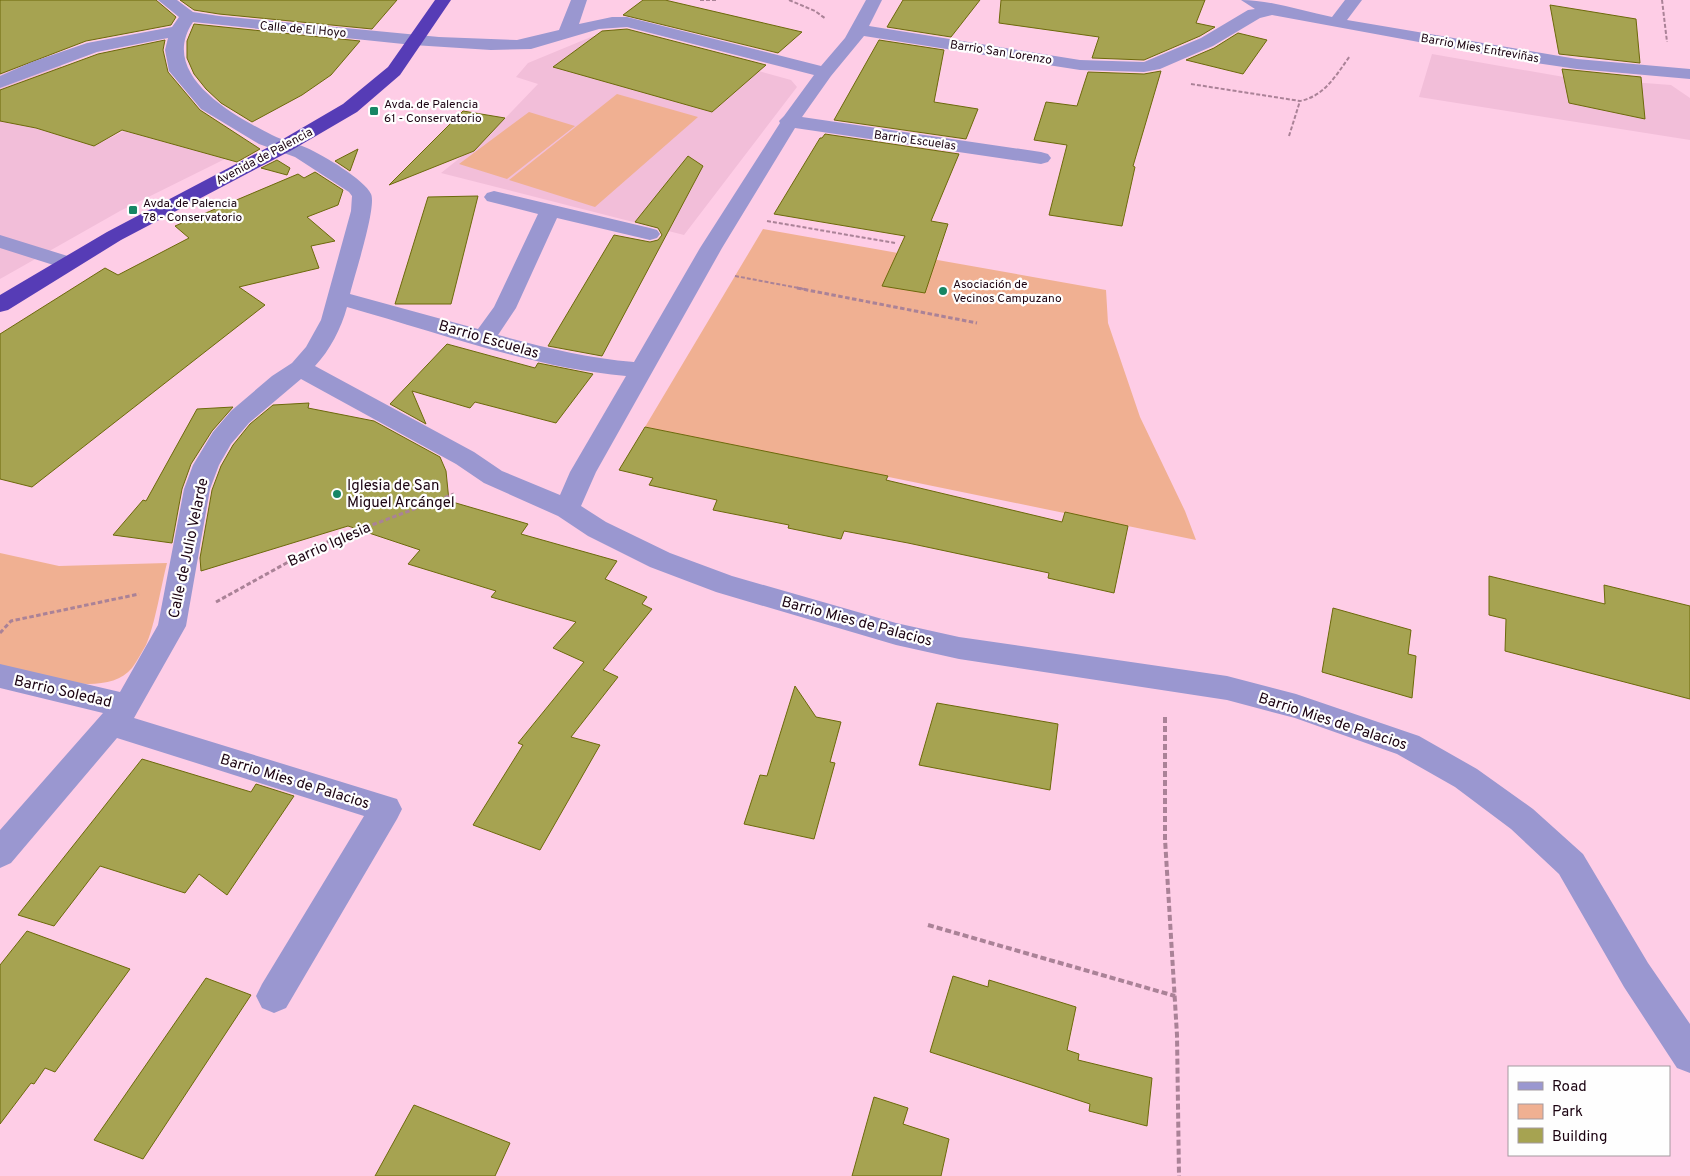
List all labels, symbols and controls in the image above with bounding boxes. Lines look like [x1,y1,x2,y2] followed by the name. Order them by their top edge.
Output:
[259,18,347,42] street label: Calle de El Hoyo
[1419,31,1540,67] street label: Barrio Mies Entreviñas
[949,37,1053,69] street label: Barrio San Lorenzo
[384,97,482,127] place label: Avda. de Palencia 61 - Conservatorio
[368,105,380,117] marker: Avda. de Palencia 61 - Conservatorio
[213,125,316,189] street label: Avenida de Palencia
[873,127,957,155] street label: Barrio Escuelas
[143,196,242,226] place label: Avda. de Palencia 78 - Conservatorio
[127,204,139,216] marker: Avda. de Palencia 78 - Conservatorio
[953,277,1062,307] place label: Asociación de Vecinos Campuzano
[937,285,949,297] marker: Asociación de Vecinos Campuzano
[436,317,541,364] street label: Barrio Escuelas
[165,476,214,620] street label: Calle de Julio Velarde
[347,477,455,513] place label: Iglesia de San Miguel Arcángel
[331,488,343,500] marker: Iglesia de San Miguel Arcángel
[285,519,374,572] street label: Barrio Iglesia
[779,593,934,652] street label: Barrio Mies de Palacios
[12,672,113,713] street label: Barrio Soledad
[1256,689,1409,755] street label: Barrio Mies de Palacios
[218,751,372,814] street label: Barrio Mies de Palacios
[1508,1066,1670,1156] legend
[1552,1078,1587,1097] text: Road
[1552,1103,1583,1122] text: Park
[1552,1128,1607,1147] text: Building

